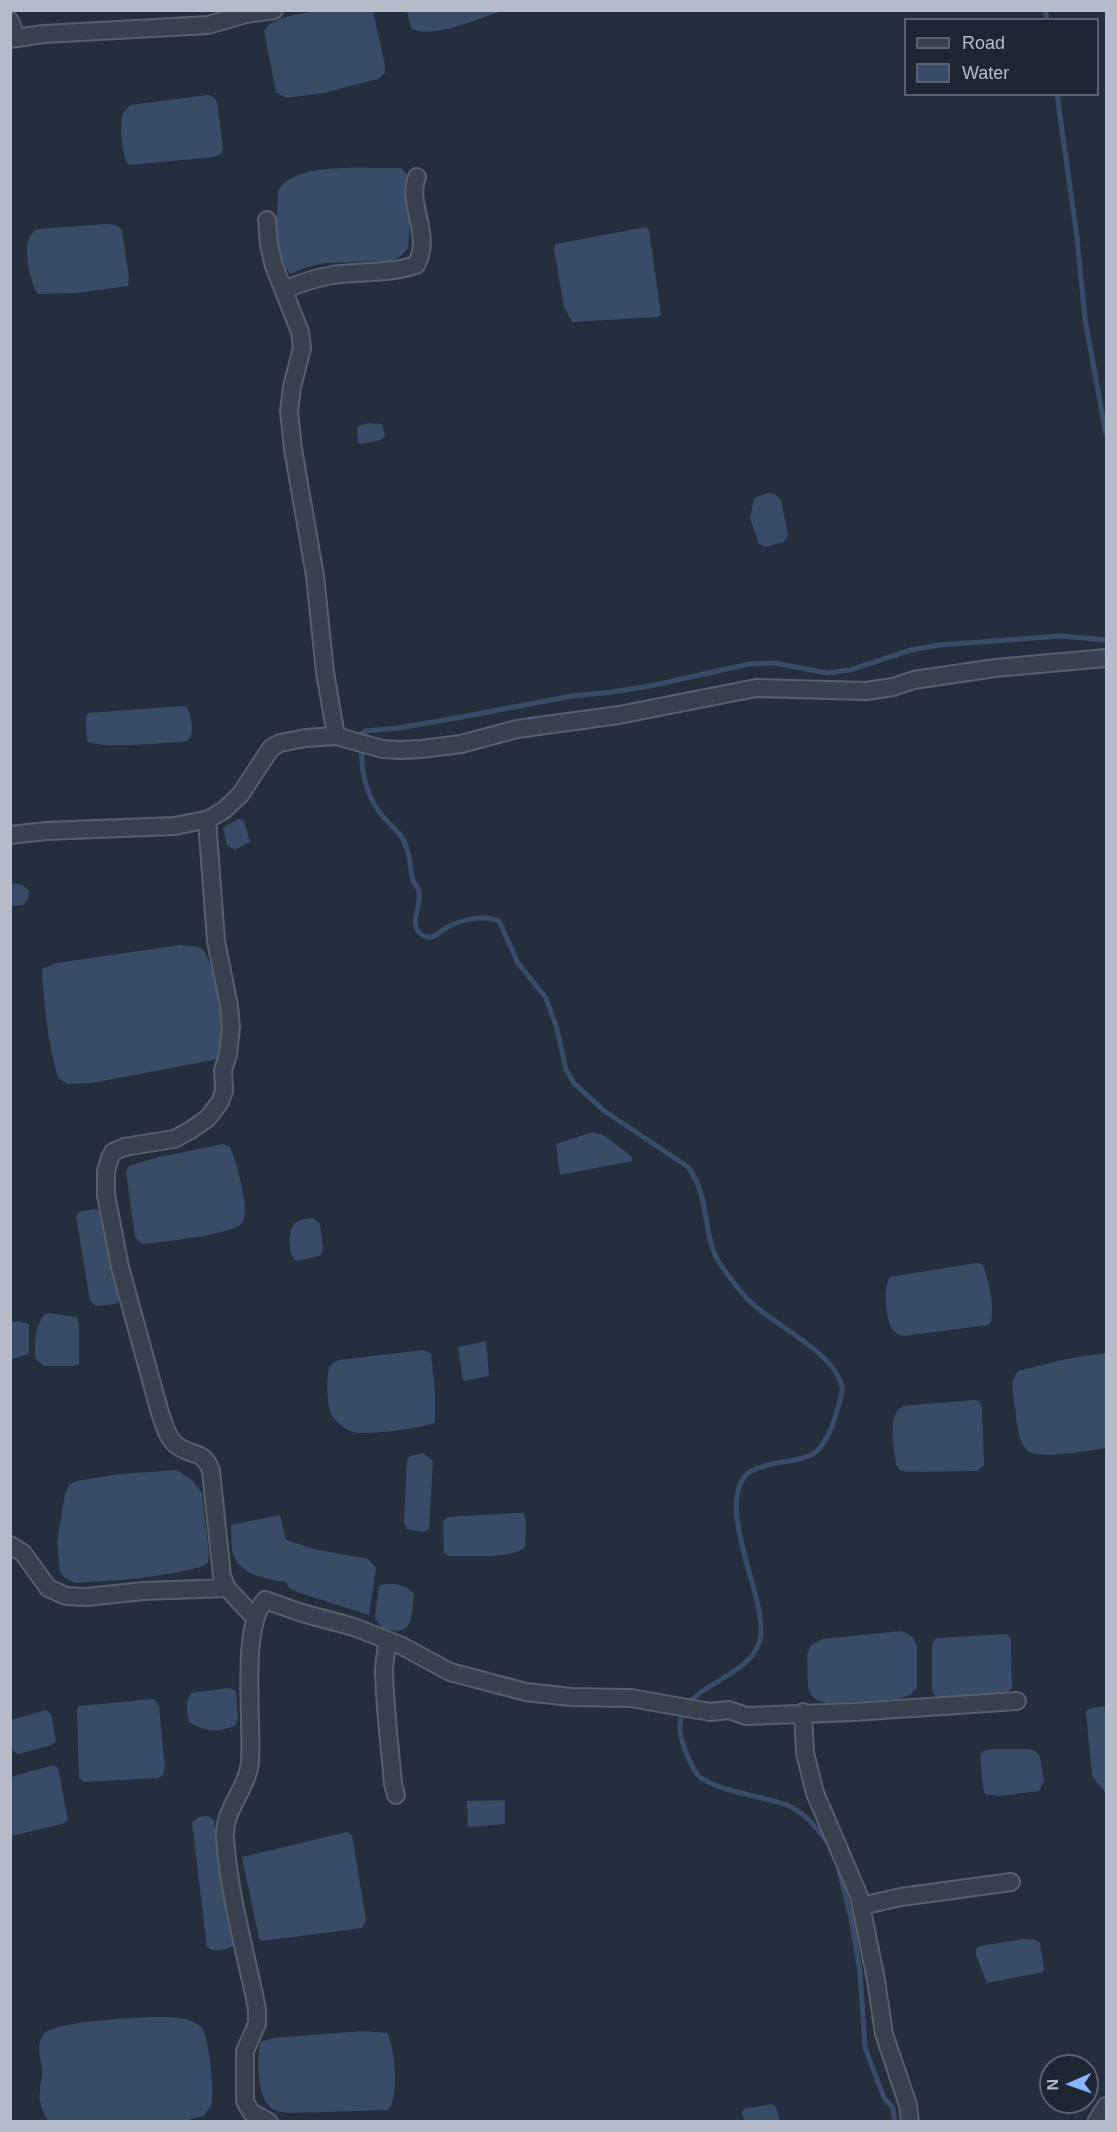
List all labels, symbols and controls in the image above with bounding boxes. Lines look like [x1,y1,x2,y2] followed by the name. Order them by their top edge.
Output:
[904,18,1099,96] legend
[962,33,1005,53] text: Road
[962,63,1009,83] text: Water
[1039,2054,1099,2114] north arrow
[1044,2079,1061,2091] text: N

